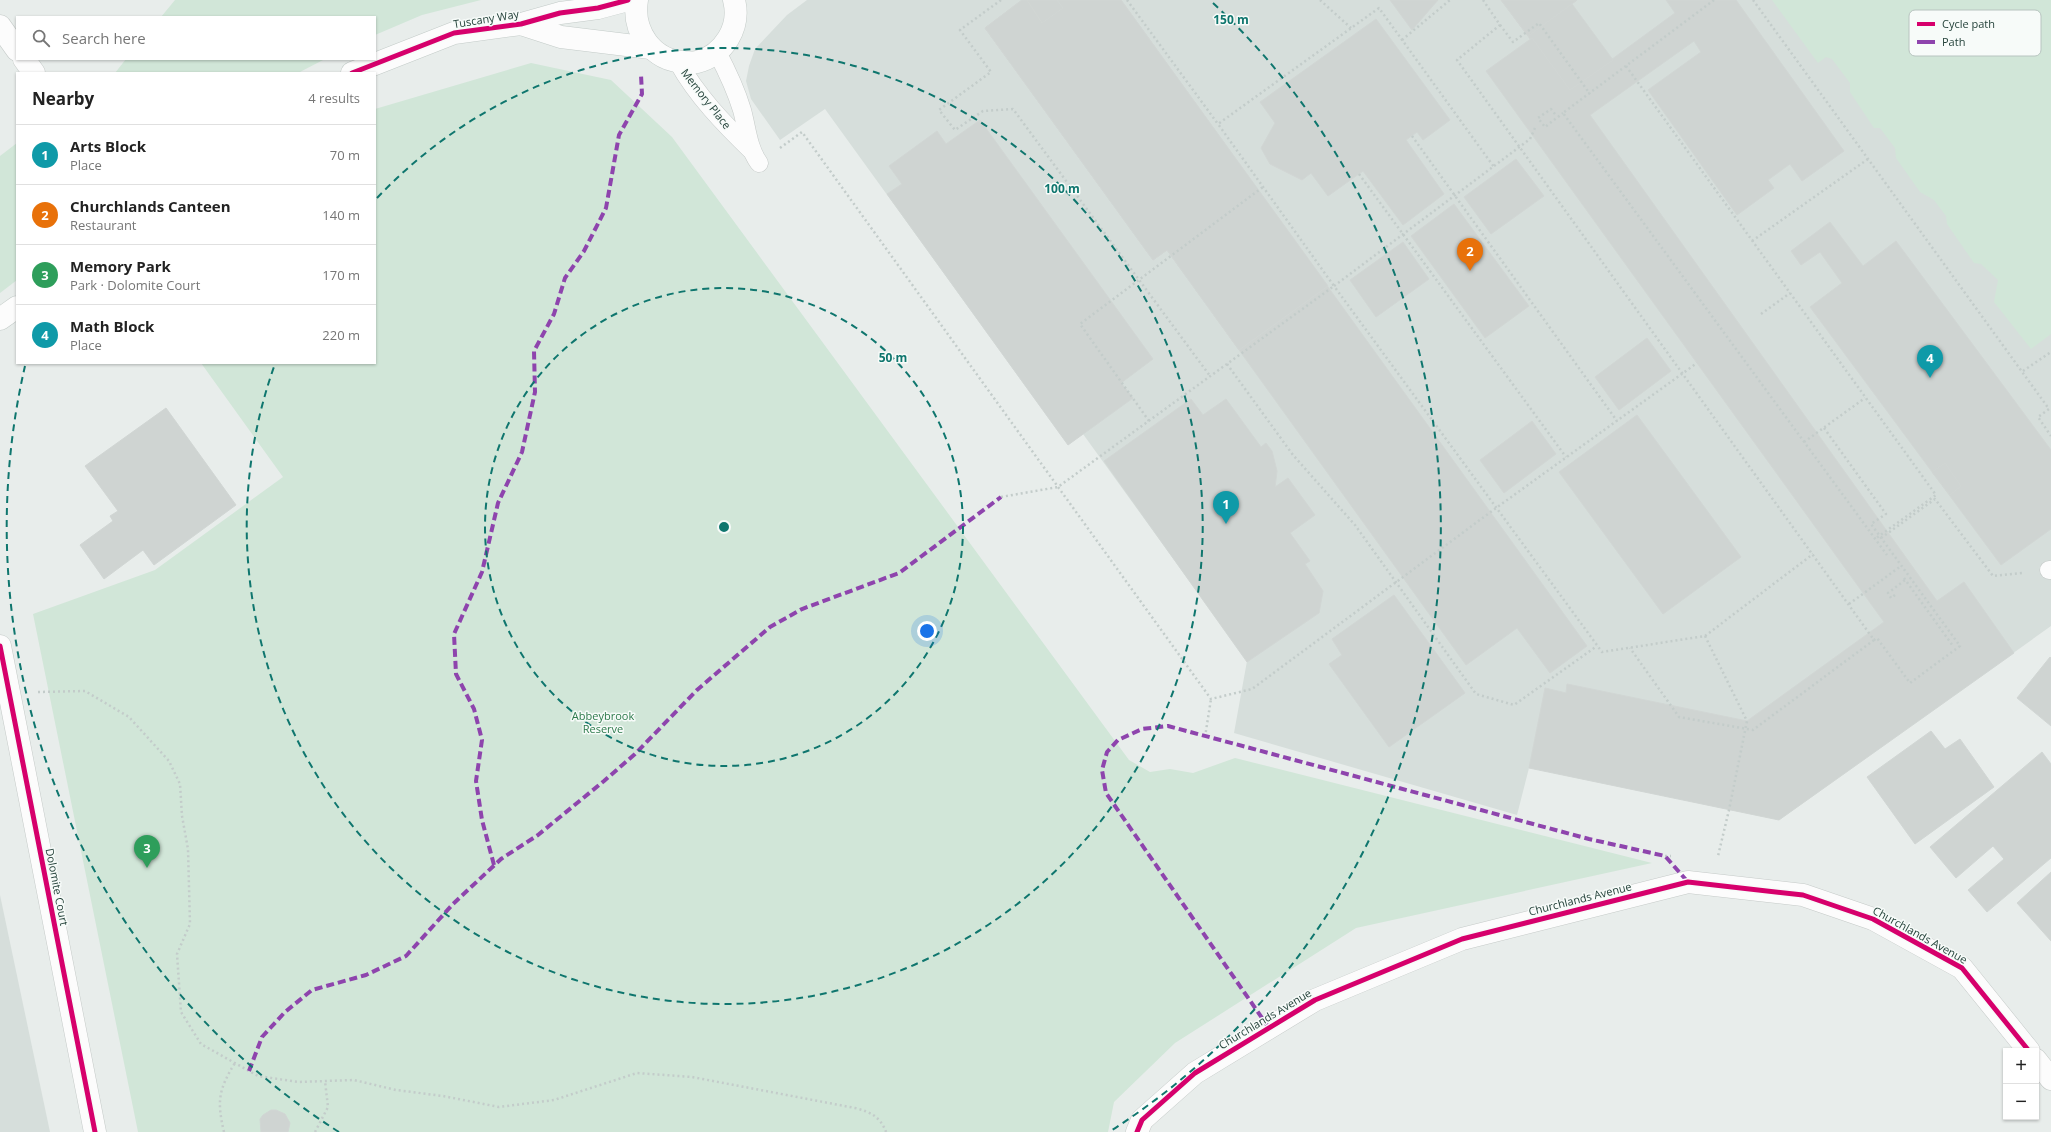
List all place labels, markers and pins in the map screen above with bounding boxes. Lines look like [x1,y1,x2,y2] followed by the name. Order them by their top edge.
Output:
[1457,238,1483,271] pin: 2
[1917,345,1943,378] pin: 4
[1213,491,1239,524] pin: 1
[717,520,731,534] centre of rings
[134,835,160,868] pin: 3

